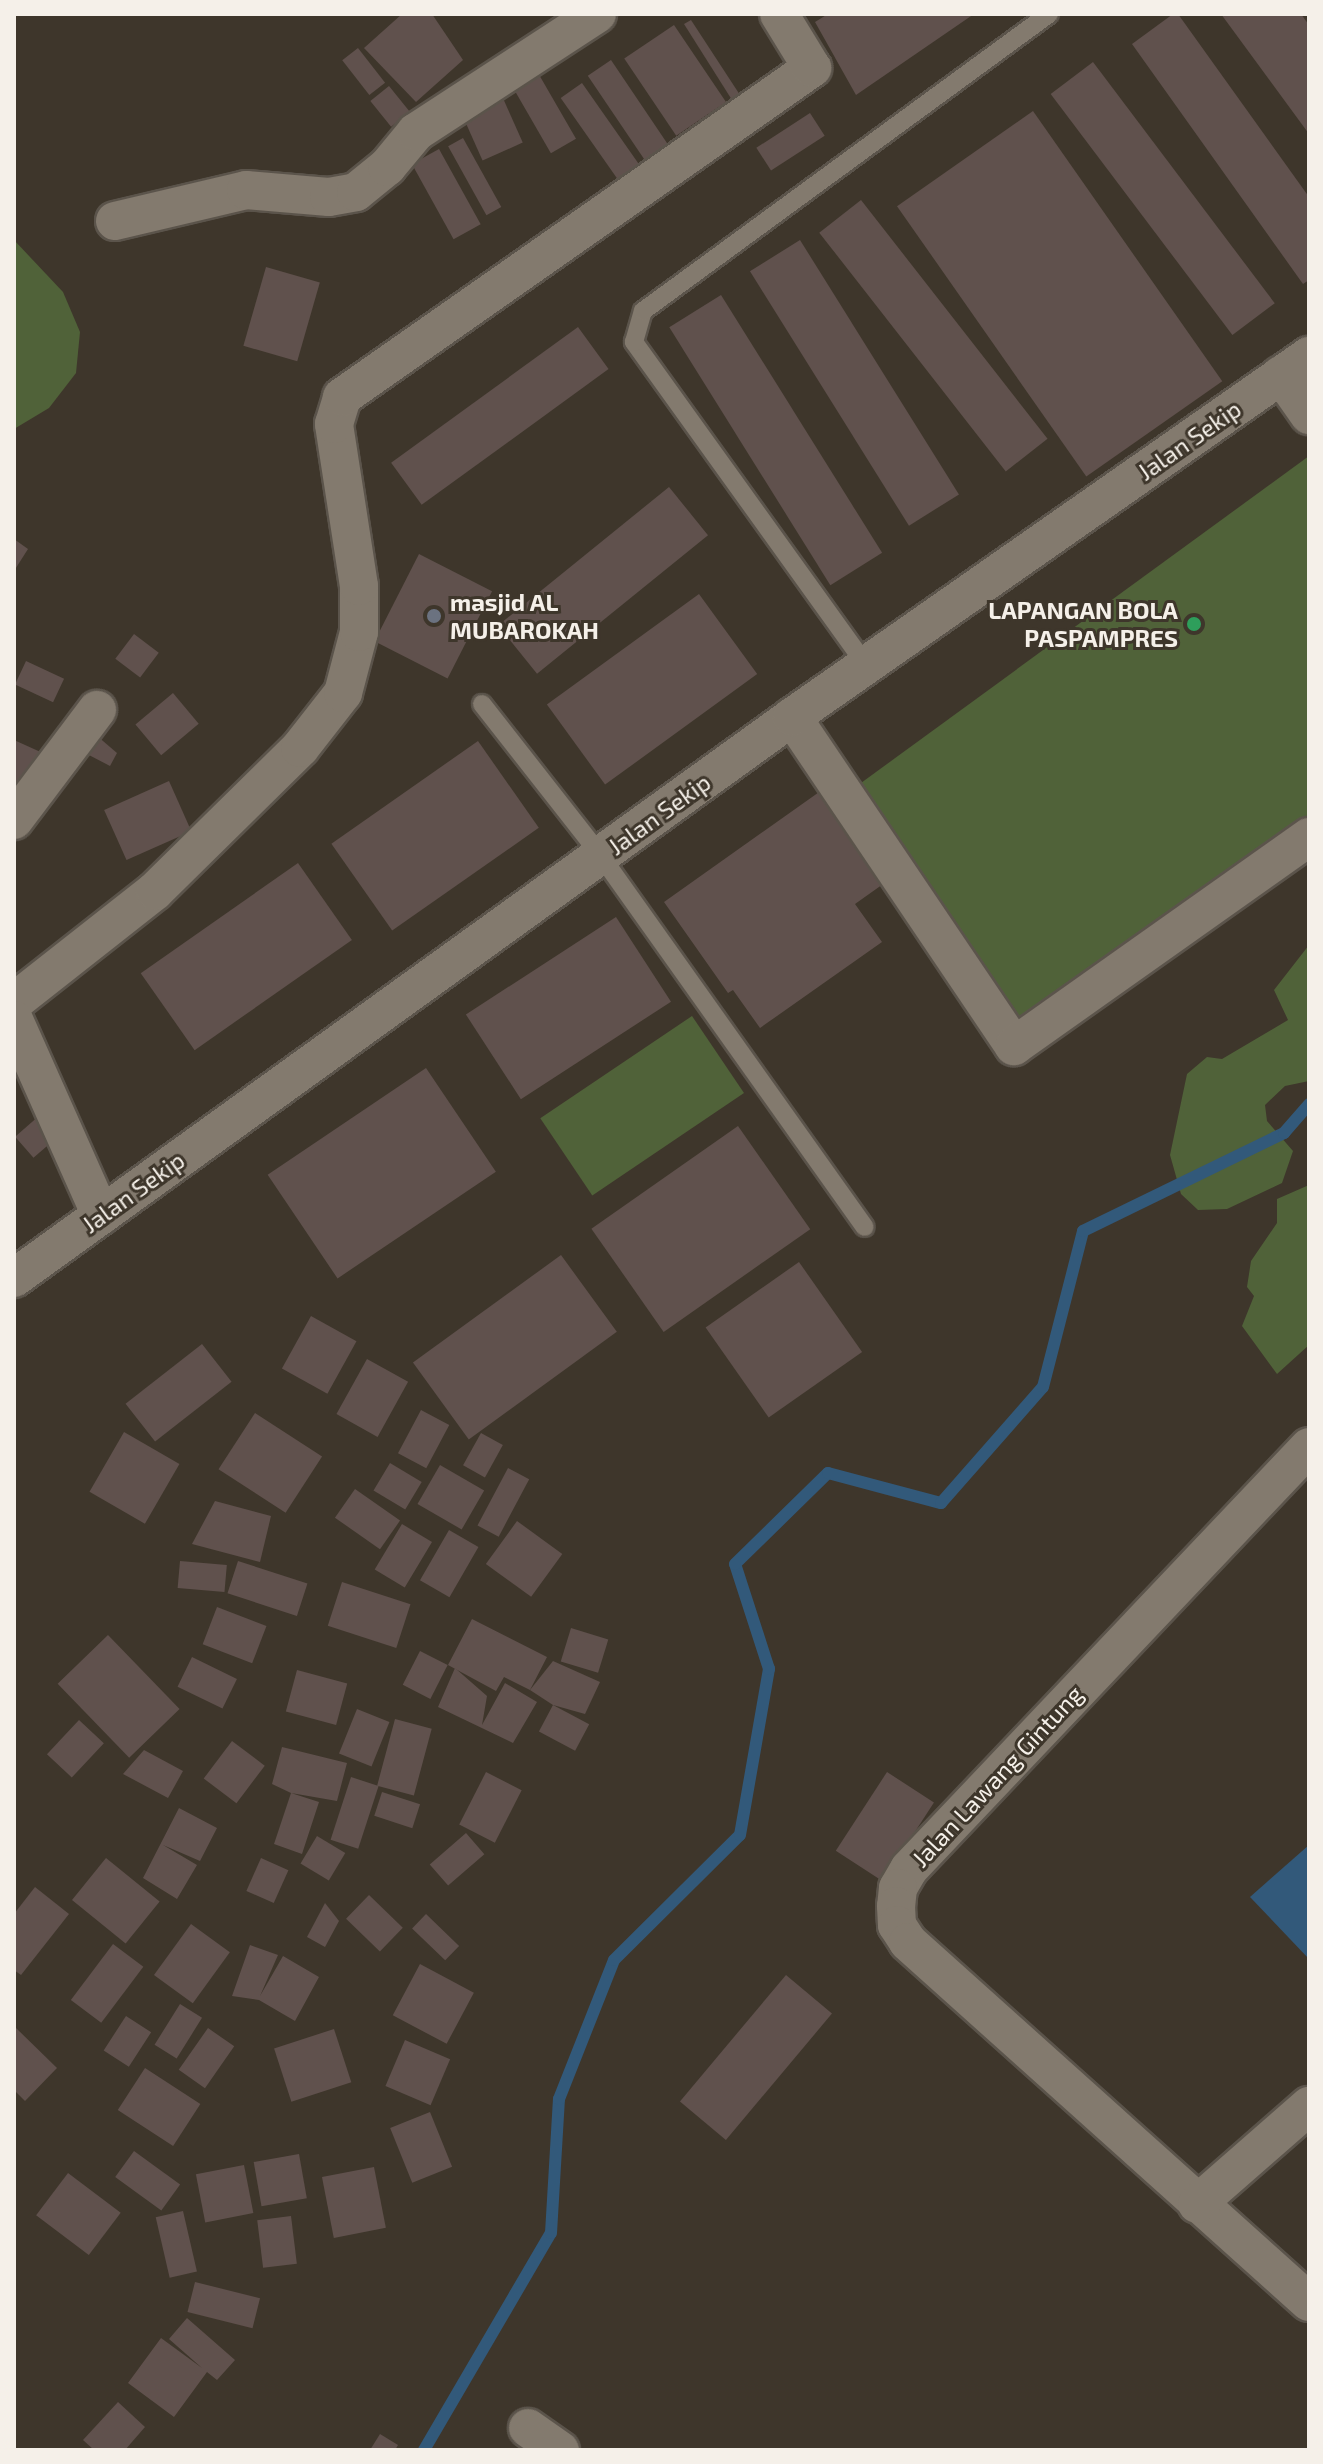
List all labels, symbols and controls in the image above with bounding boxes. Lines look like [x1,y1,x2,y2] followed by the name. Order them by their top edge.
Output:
[1132,394,1246,486] street label: Jalan Sekip
[450,588,599,644] place label: masjid AL MUBAROKAH
[988,596,1178,652] place label: LAPANGAN BOLA PASPAMPRES
[425,607,443,625] marker: masjid AL MUBAROKAH
[1185,615,1203,633] marker: LAPANGAN BOLA PASPAMPRES
[602,767,716,861] street label: Jalan Sekip
[76,1145,190,1239] street label: Jalan Sekip
[906,1679,1088,1873] street label: Jalan Lawang Gintung

